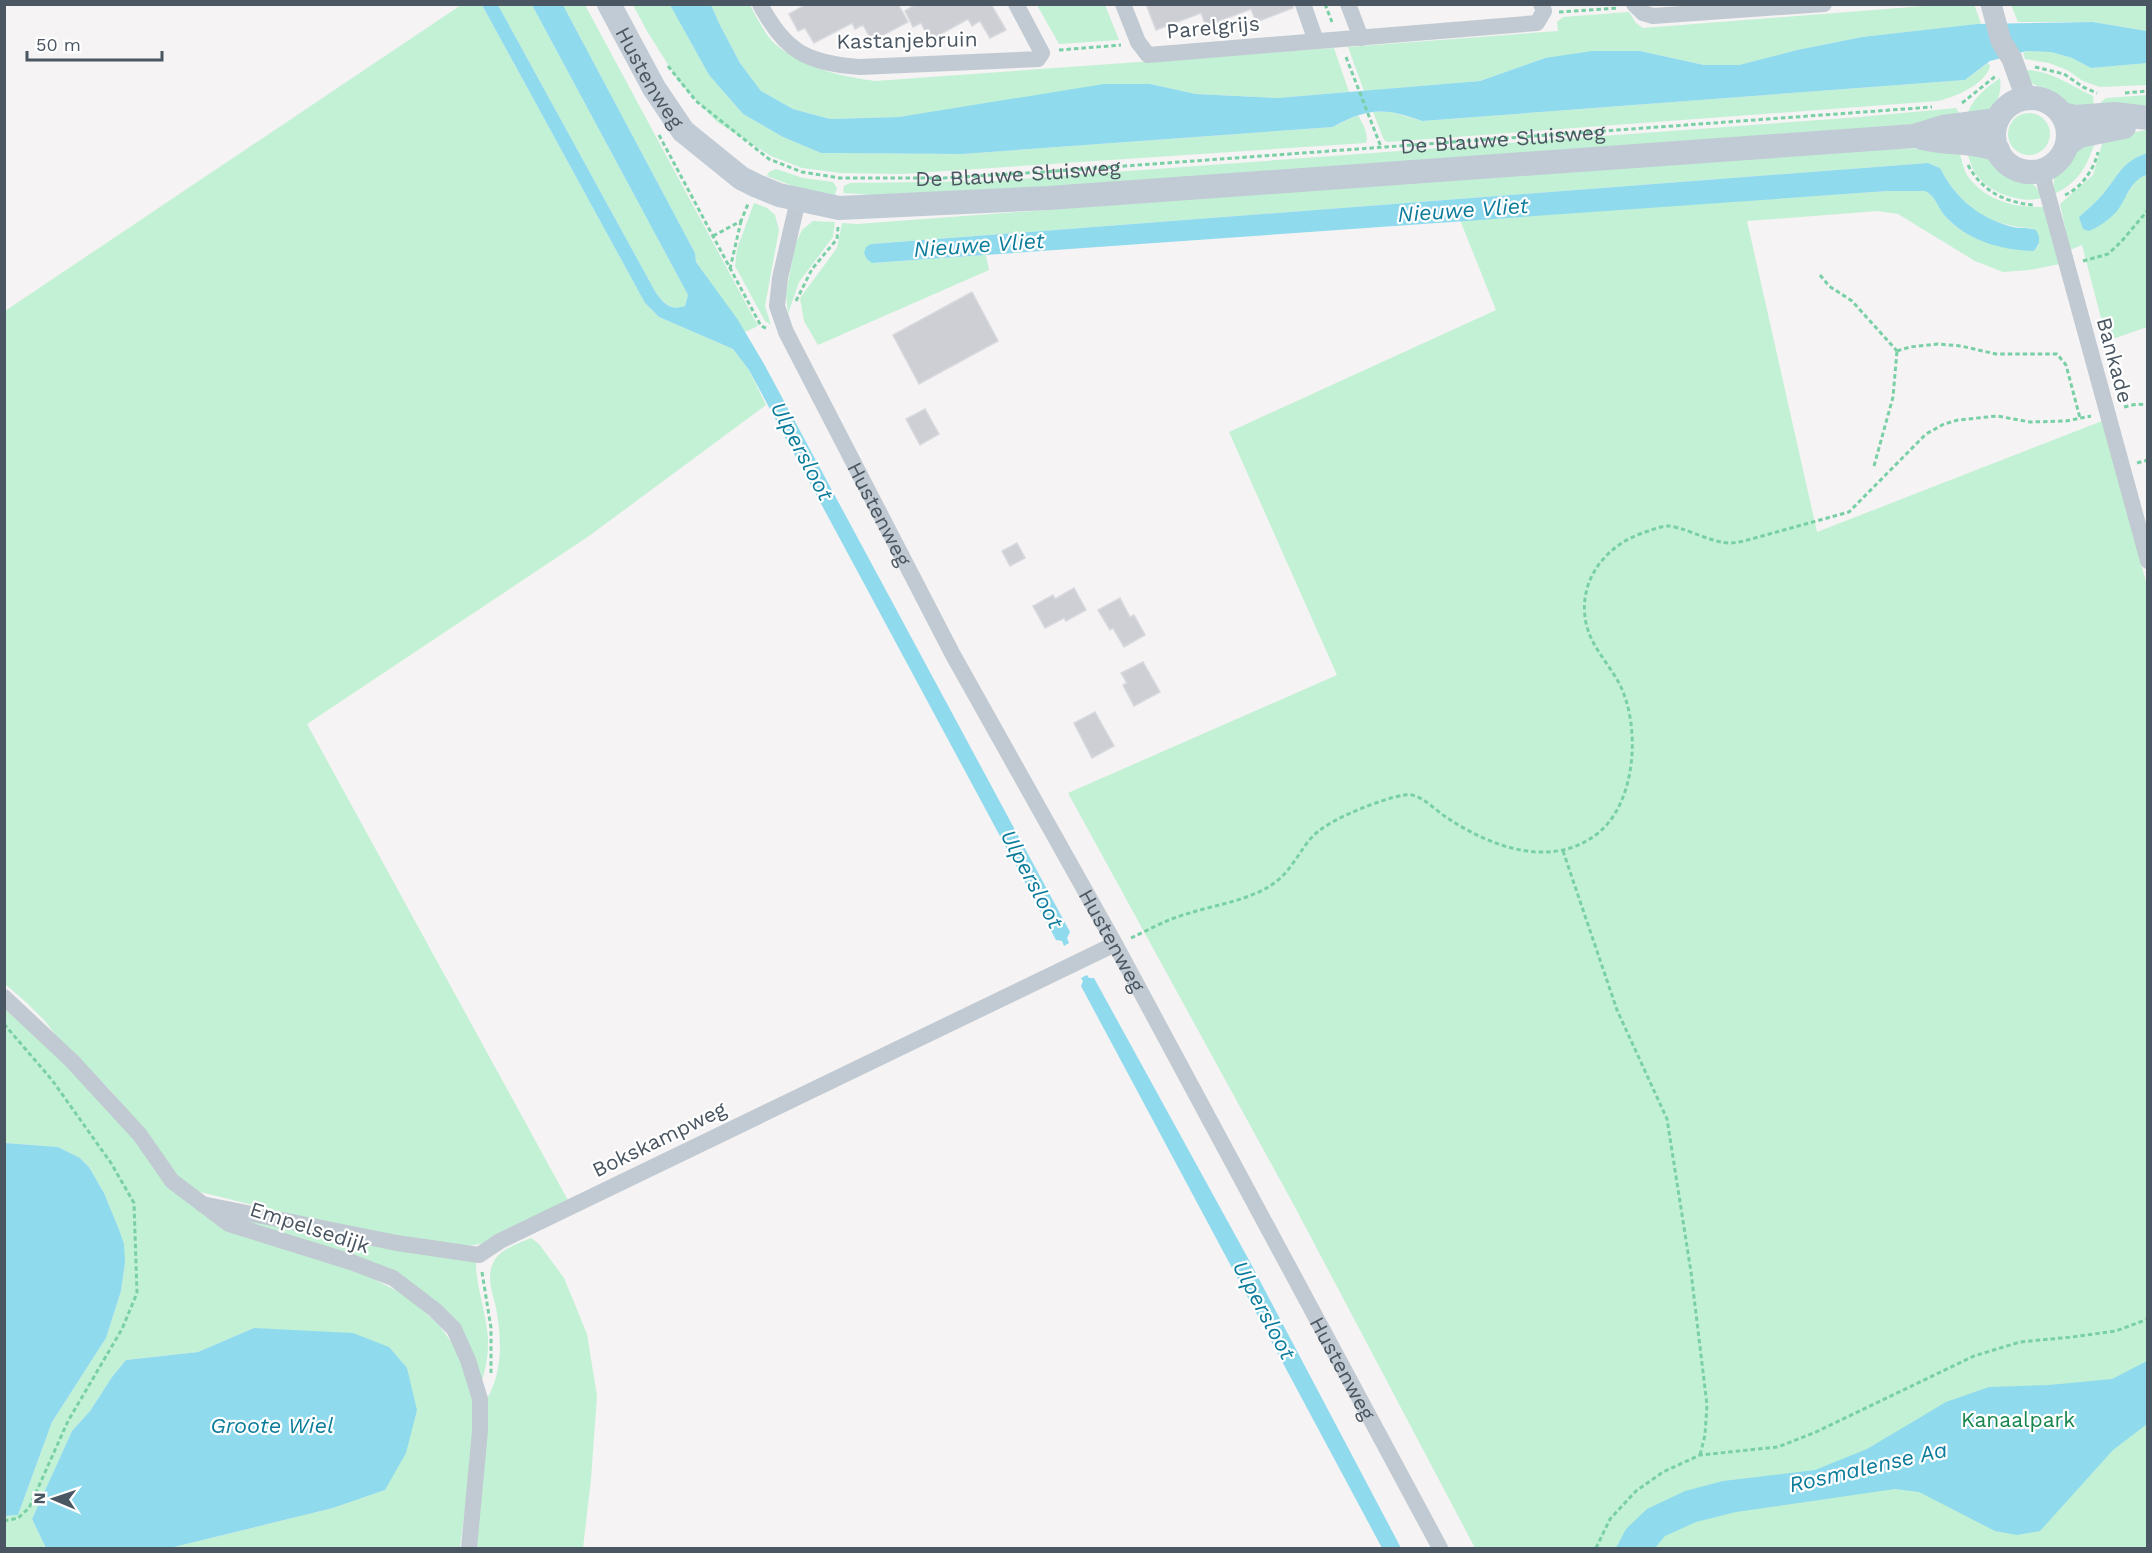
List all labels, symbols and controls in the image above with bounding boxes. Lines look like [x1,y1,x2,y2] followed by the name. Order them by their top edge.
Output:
[1165,10,1261,44] street label: Parelgrijs
[611,22,690,133] street label: Hustenweg
[27,24,162,62] scale bar
[836,26,978,54] street label: Kastanjebruin
[36,34,81,55] text: 50 m
[1399,118,1607,158] street label: De Blauwe Sluisweg
[915,154,1122,191] street label: De Blauwe Sluisweg
[1397,193,1530,227] water label: Nieuwe Vliet
[913,228,1046,262] water label: Nieuwe Vliet
[2092,315,2138,405] street label: Bankade
[766,397,839,506] water label: Ulpersloot
[843,457,917,570] street label: Hustenweg
[996,825,1069,934] water label: Ulpersloot
[1074,884,1151,997] street label: Hustenweg
[588,1095,731,1182] street label: Bokskampweg
[247,1196,373,1258] street label: Empelsedijk
[1228,1256,1301,1365] water label: Ulpersloot
[1305,1312,1381,1425] street label: Hustenweg
[1961,1407,2075,1432] park label: Kanaalpark
[210,1413,334,1438] water label: Groote Wiel
[1786,1437,1950,1497] water label: Rosmalense Aa
[24,1469,84,1529] north arrow
[30,1492,49,1505] text: N

